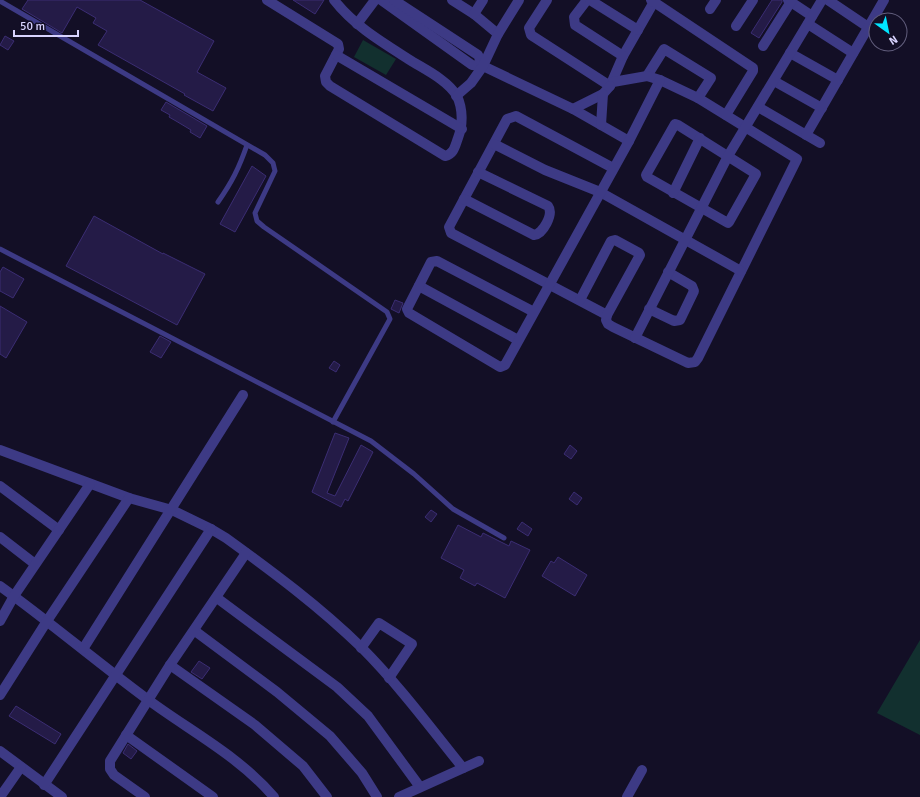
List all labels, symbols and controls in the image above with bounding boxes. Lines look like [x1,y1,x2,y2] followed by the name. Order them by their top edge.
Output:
[14,12,78,38] scale bar
[868,12,908,52] north arrow
[20,19,45,34] text: 50 m
[886,32,900,48] text: N

